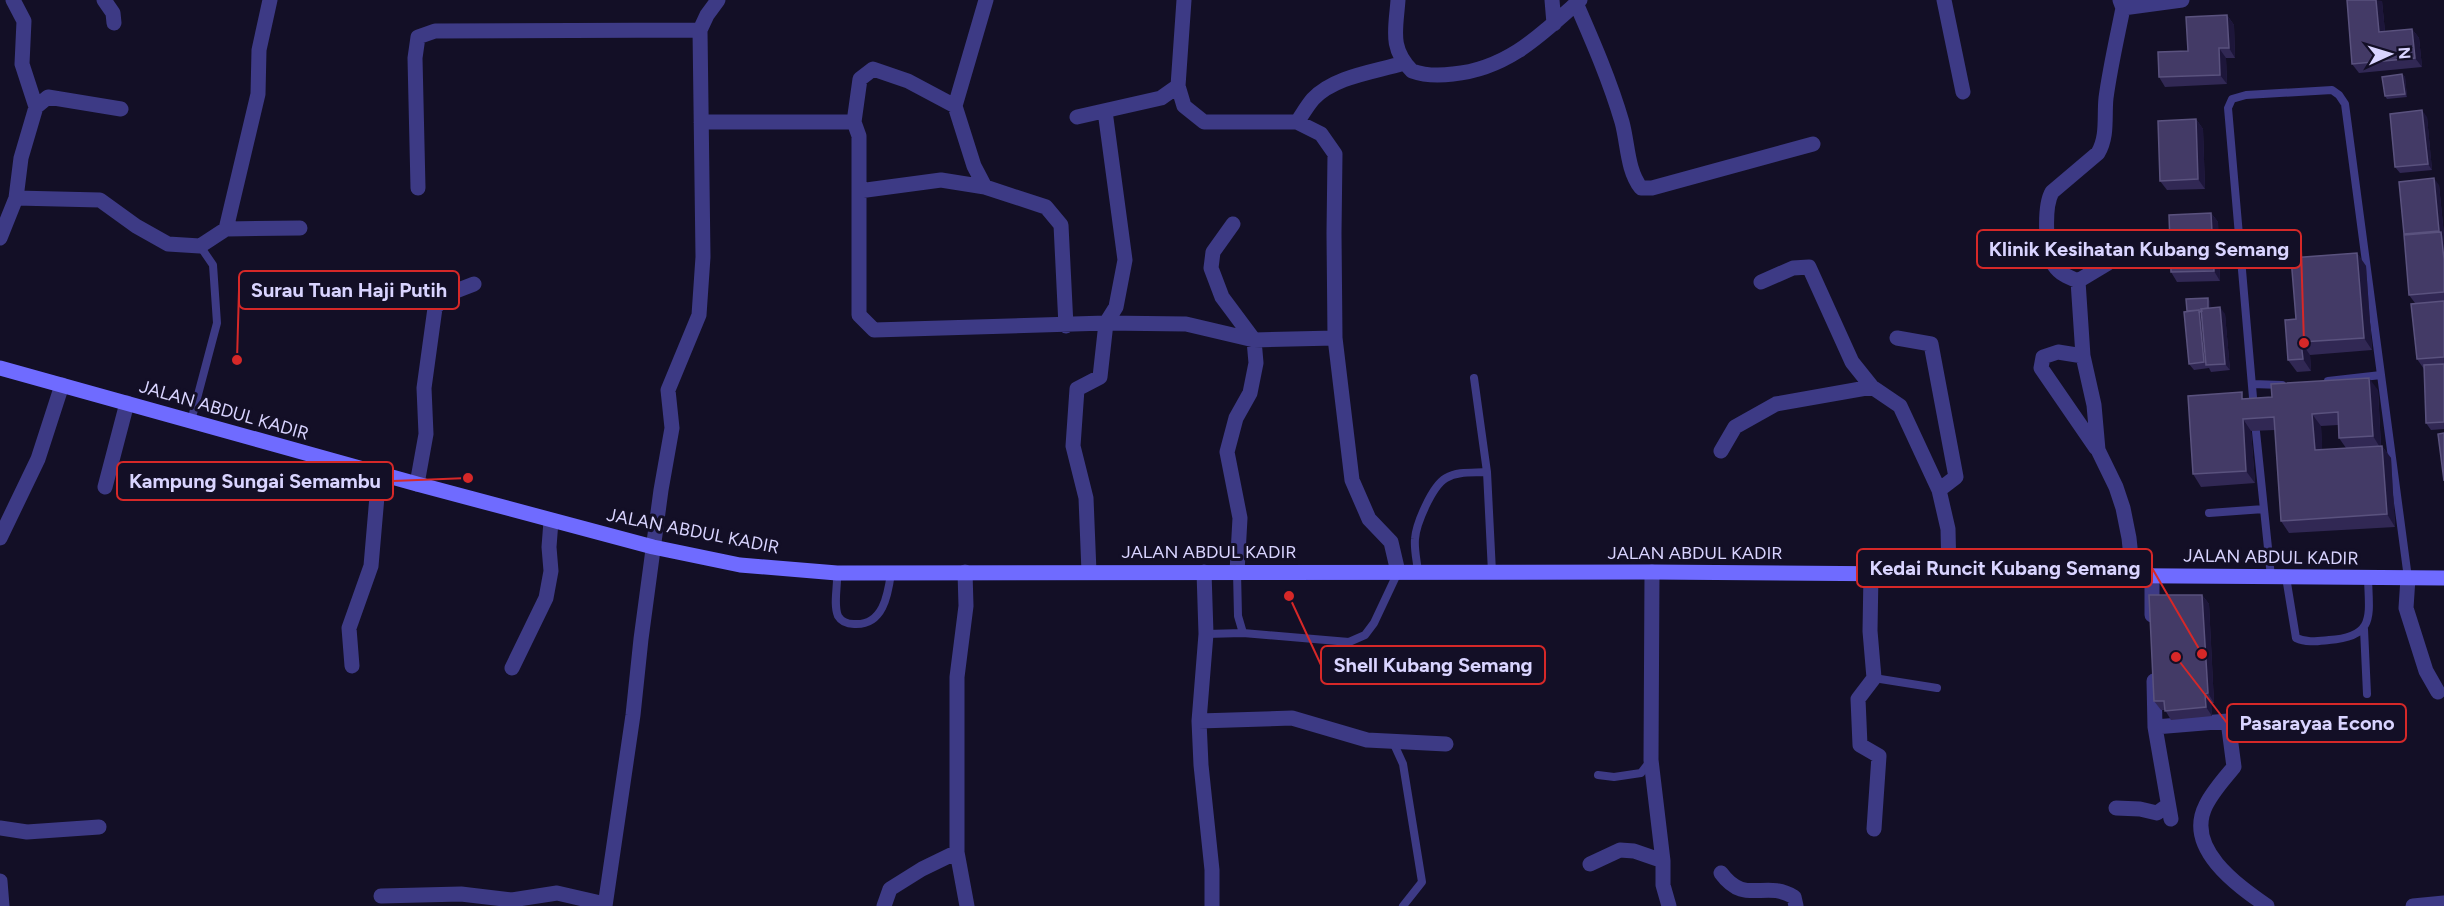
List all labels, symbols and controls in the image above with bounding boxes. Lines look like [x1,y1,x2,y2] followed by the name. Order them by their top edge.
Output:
[2360,24,2420,84] north arrow
[2395,46,2414,60] text: N
[1977,230,2301,268] callout: Klinik Kesihatan Kubang Semang
[1989,237,2289,261] text: Klinik Kesihatan Kubang Semang
[239,271,459,309] callout: Surau Tuan Haji Putih
[251,278,447,302] text: Surau Tuan Haji Putih
[137,375,311,445] street label: JALAN ABDUL KADIR
[117,462,393,500] callout: Kampung Sungai Semambu
[129,469,381,493] text: Kampung Sungai Semambu
[605,503,781,559] street label: JALAN ABDUL KADIR
[1121,541,1297,563] street label: JALAN ABDUL KADIR
[1607,542,1783,564] street label: JALAN ABDUL KADIR
[2183,544,2359,570] street label: JALAN ABDUL KADIR
[1857,549,2152,587] callout: Kedai Runcit Kubang Semang
[1870,556,2140,580] text: Kedai Runcit Kubang Semang
[1321,646,1545,684] callout: Shell Kubang Semang
[1333,653,1533,677] text: Shell Kubang Semang
[2227,704,2406,742] callout: Pasarayaa Econo
[2239,711,2395,735] text: Pasarayaa Econo

